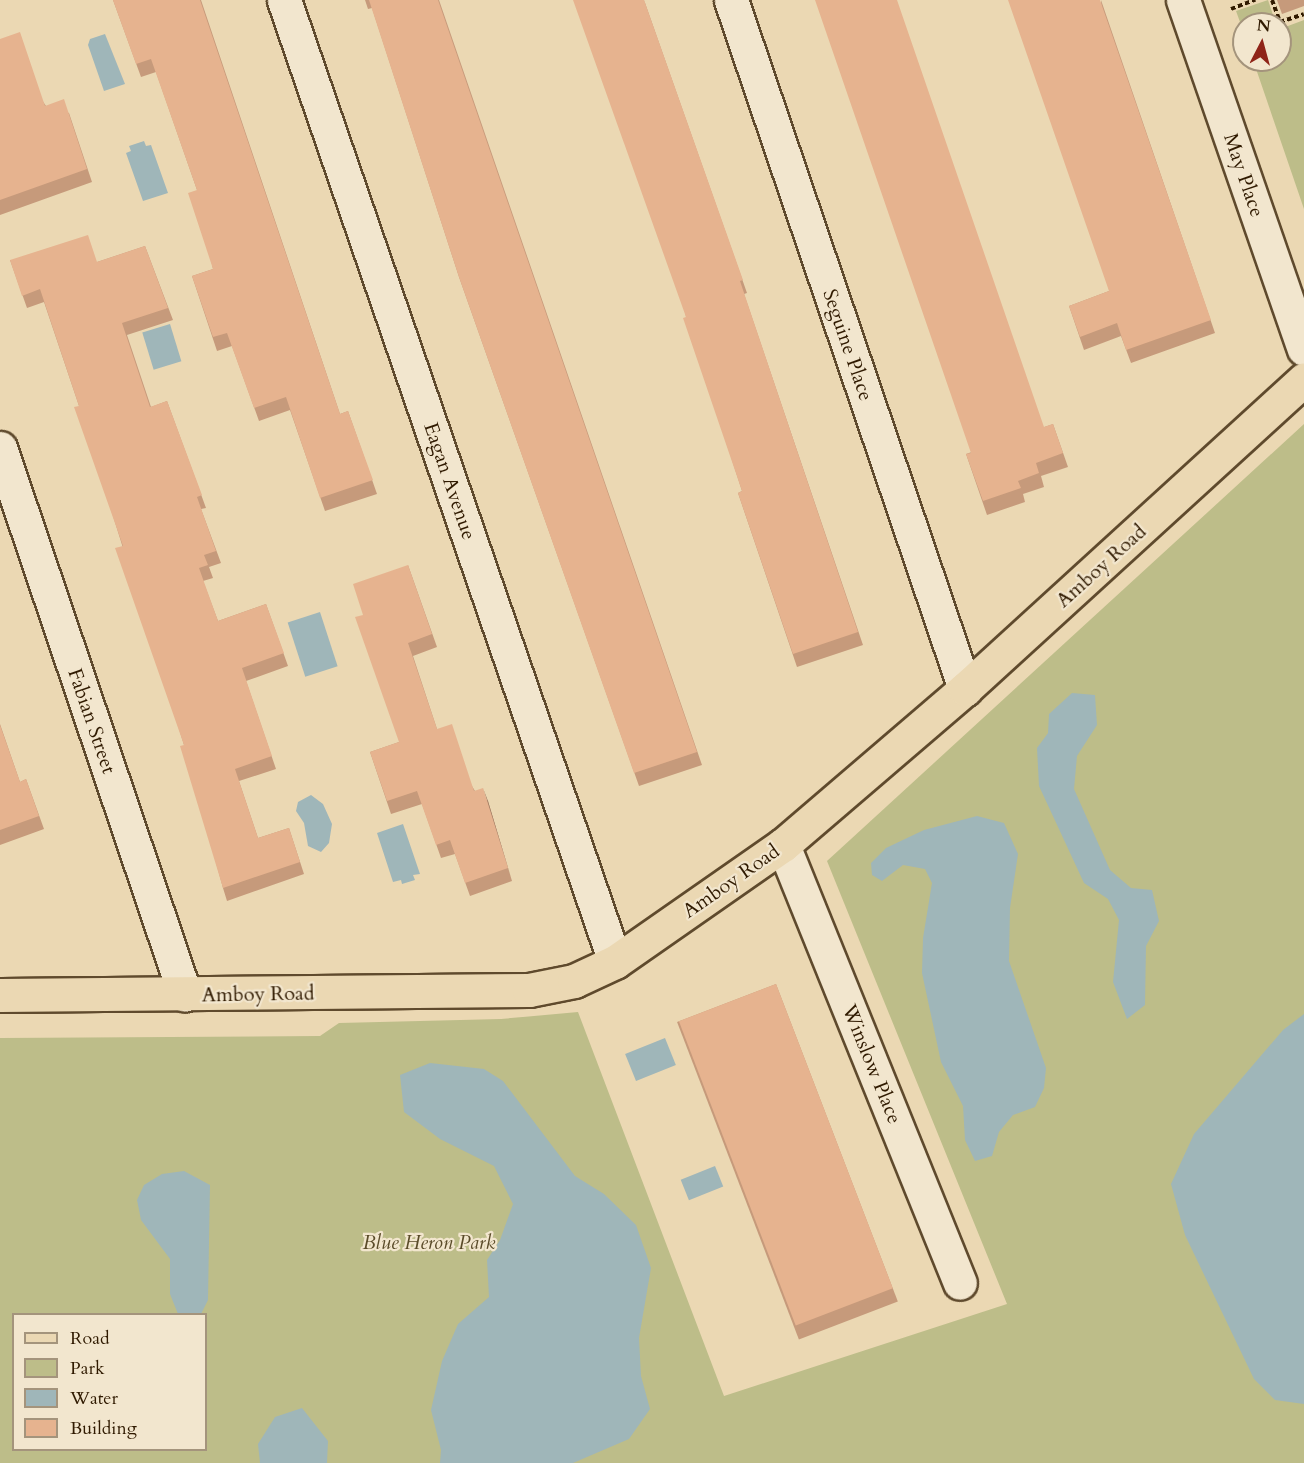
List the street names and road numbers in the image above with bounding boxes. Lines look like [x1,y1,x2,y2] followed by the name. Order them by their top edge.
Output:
[1218,130,1270,220] street label: May Place
[818,286,878,404] street label: Seguine Place
[419,419,481,543] street label: Eagan Avenue
[1051,519,1151,613] street label: Amboy Road
[63,665,121,777] street label: Fabian Street
[678,839,784,923] street label: Amboy Road
[202,981,314,1007] street label: Amboy Road
[837,1001,907,1127] street label: Winslow Place

